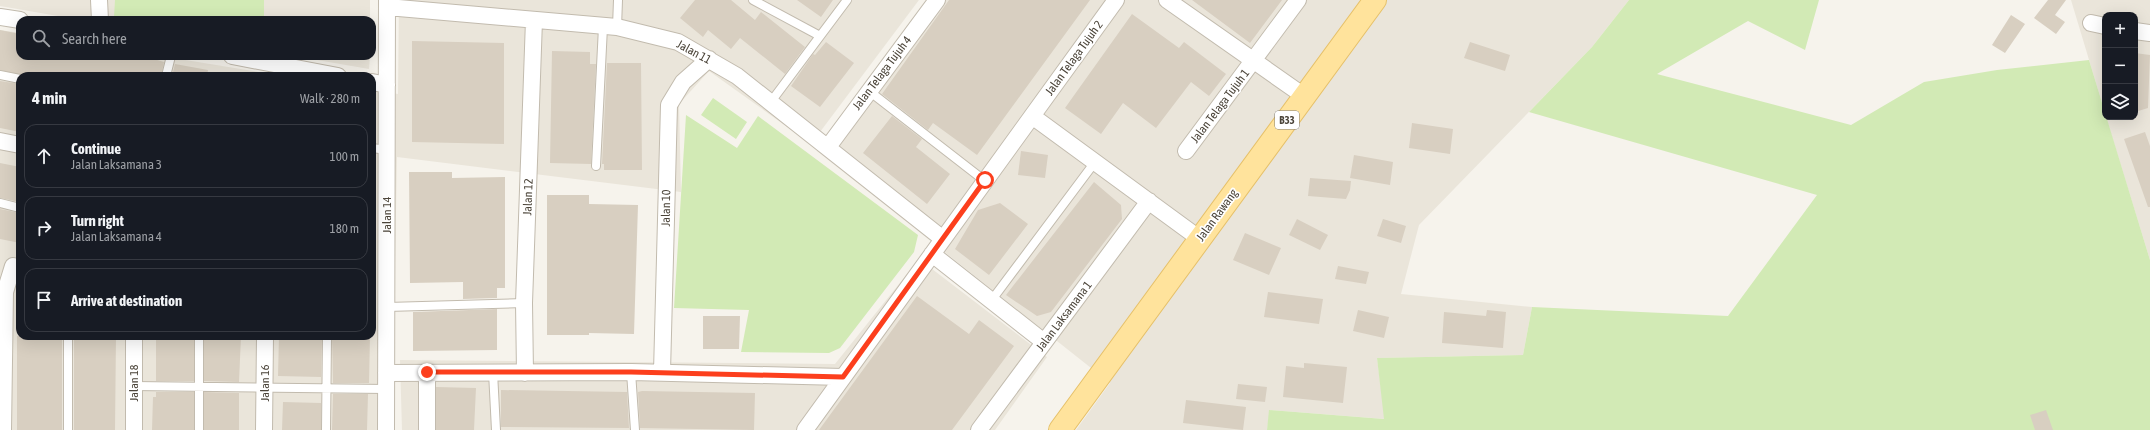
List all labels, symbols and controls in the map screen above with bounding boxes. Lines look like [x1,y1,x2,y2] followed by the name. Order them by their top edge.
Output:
[2102,12,2138,120] map controls
[2102,12,2138,48] button: +
[16,16,376,60] search box
[1042,18,1106,98] street label: Jalan Telaga Tujuh 2
[30,27,52,49] icon: search
[62,30,127,47] text: Search here
[850,33,914,113] street label: Jalan Telaga Tujuh 4
[674,37,714,67] street label: Jalan 11
[2102,48,2138,84] button: −
[1188,66,1252,146] street label: Jalan Telaga Tujuh 1
[2102,84,2138,120] button: layers
[32,88,67,108] text: 4 min
[300,91,360,106] text: Walk · 280 m
[1275,111,1299,129] road number: B33
[71,140,121,157] text: Continue
[33,145,55,167] icon: ahead
[330,149,359,164] text: 100 m
[71,157,162,172] text: Jalan Laksamana 3
[976,171,994,189] route start
[520,178,536,216] street label: Jalan 12
[1193,186,1241,244] street label: Jalan Rawang
[659,189,673,227] street label: Jalan 10
[380,196,394,233] street label: Jalan 14
[71,212,124,229] text: Turn right
[33,217,55,239] icon: right
[330,221,359,236] text: 180 m
[71,229,162,244] text: Jalan Laksamana 4
[1033,278,1095,354] street label: Jalan Laksamana 1
[33,289,55,311] icon: arrive
[71,292,182,309] text: Arrive at destination
[418,363,436,381] route end
[127,364,141,401] street label: Jalan 18
[258,364,272,401] street label: Jalan 16

